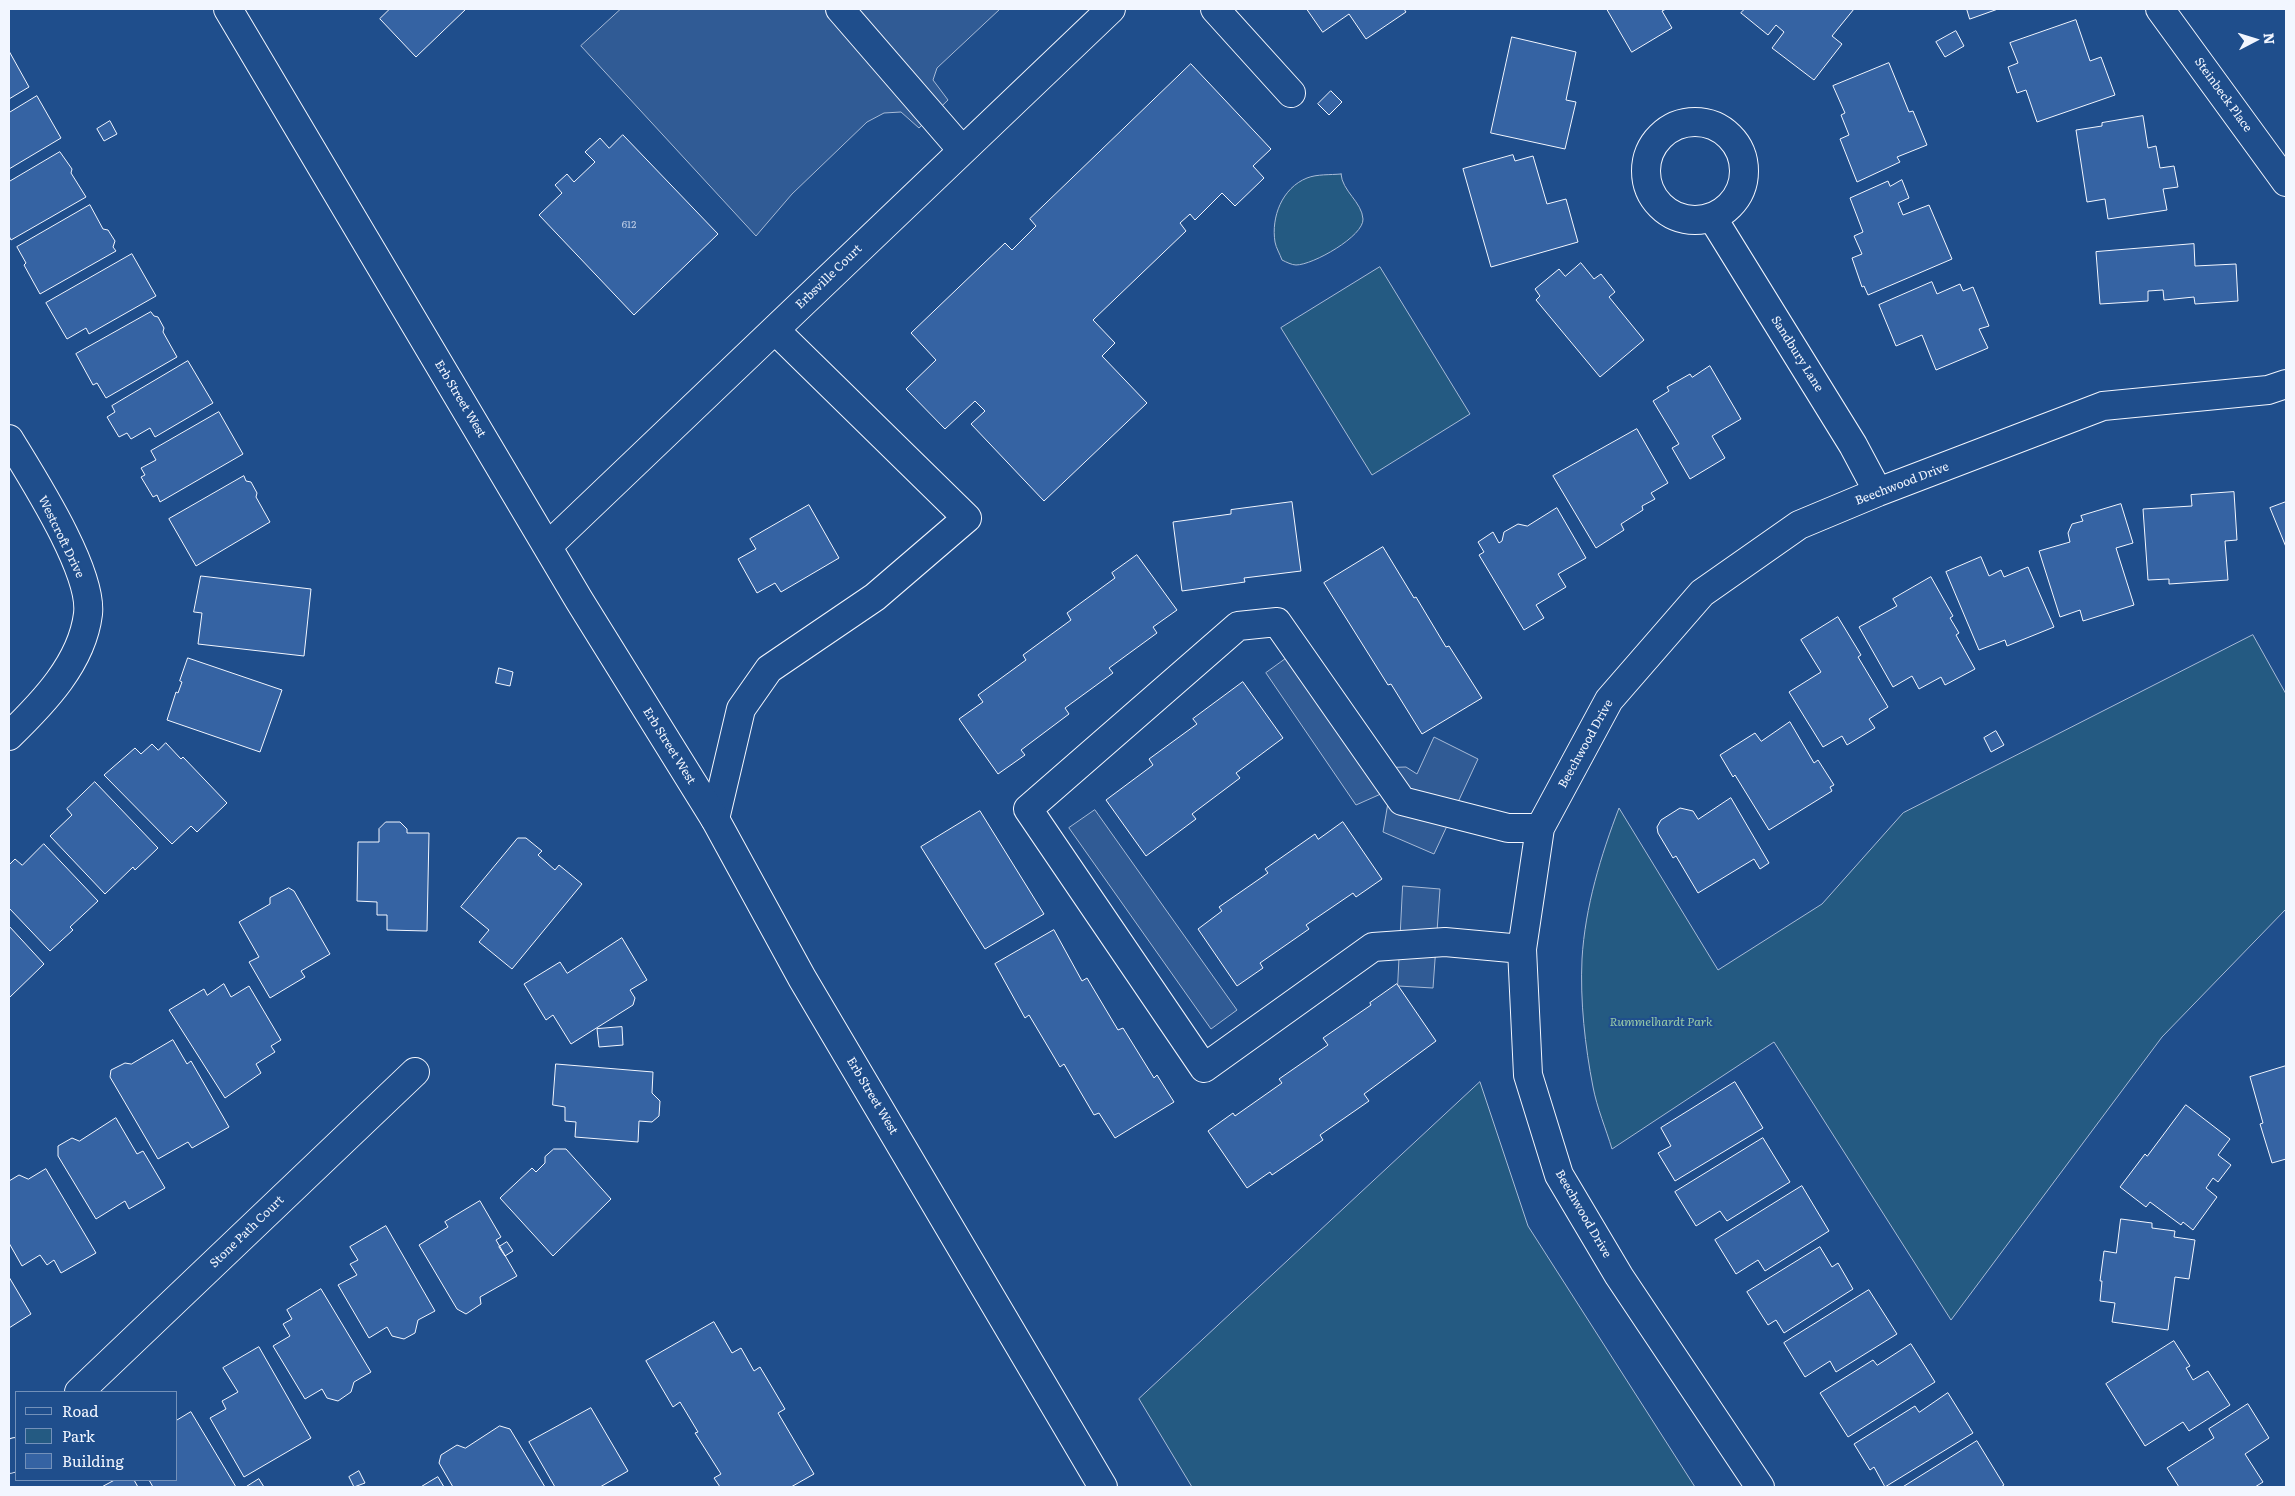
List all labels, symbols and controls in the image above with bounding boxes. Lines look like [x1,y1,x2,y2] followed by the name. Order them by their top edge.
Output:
[2230,15,2280,65] north arrow
[2259,32,2280,45] text: N
[2191,55,2255,135] street label: Steinbeck Place
[622,219,636,231] house number: 612
[793,242,865,312] street label: Erbsville Court
[1768,313,1826,395] street label: Sandbury Lane
[431,358,489,440] street label: Erb Street West
[1853,459,1951,509] street label: Beechwood Drive
[35,494,87,580] street label: Westcroft Drive
[1556,697,1616,791] street label: Beechwood Drive
[640,705,698,787] street label: Erb Street West
[1609,1015,1713,1029] park label: Rummelhardt Park
[843,1055,901,1137] street label: Erb Street West
[1552,1167,1614,1261] street label: Beechwood Drive
[207,1193,287,1271] street label: Stone Path Court
[15,1391,178,1481] legend
[62,1399,98,1422] text: Road
[62,1424,95,1447] text: Park
[62,1449,124,1472] text: Building

